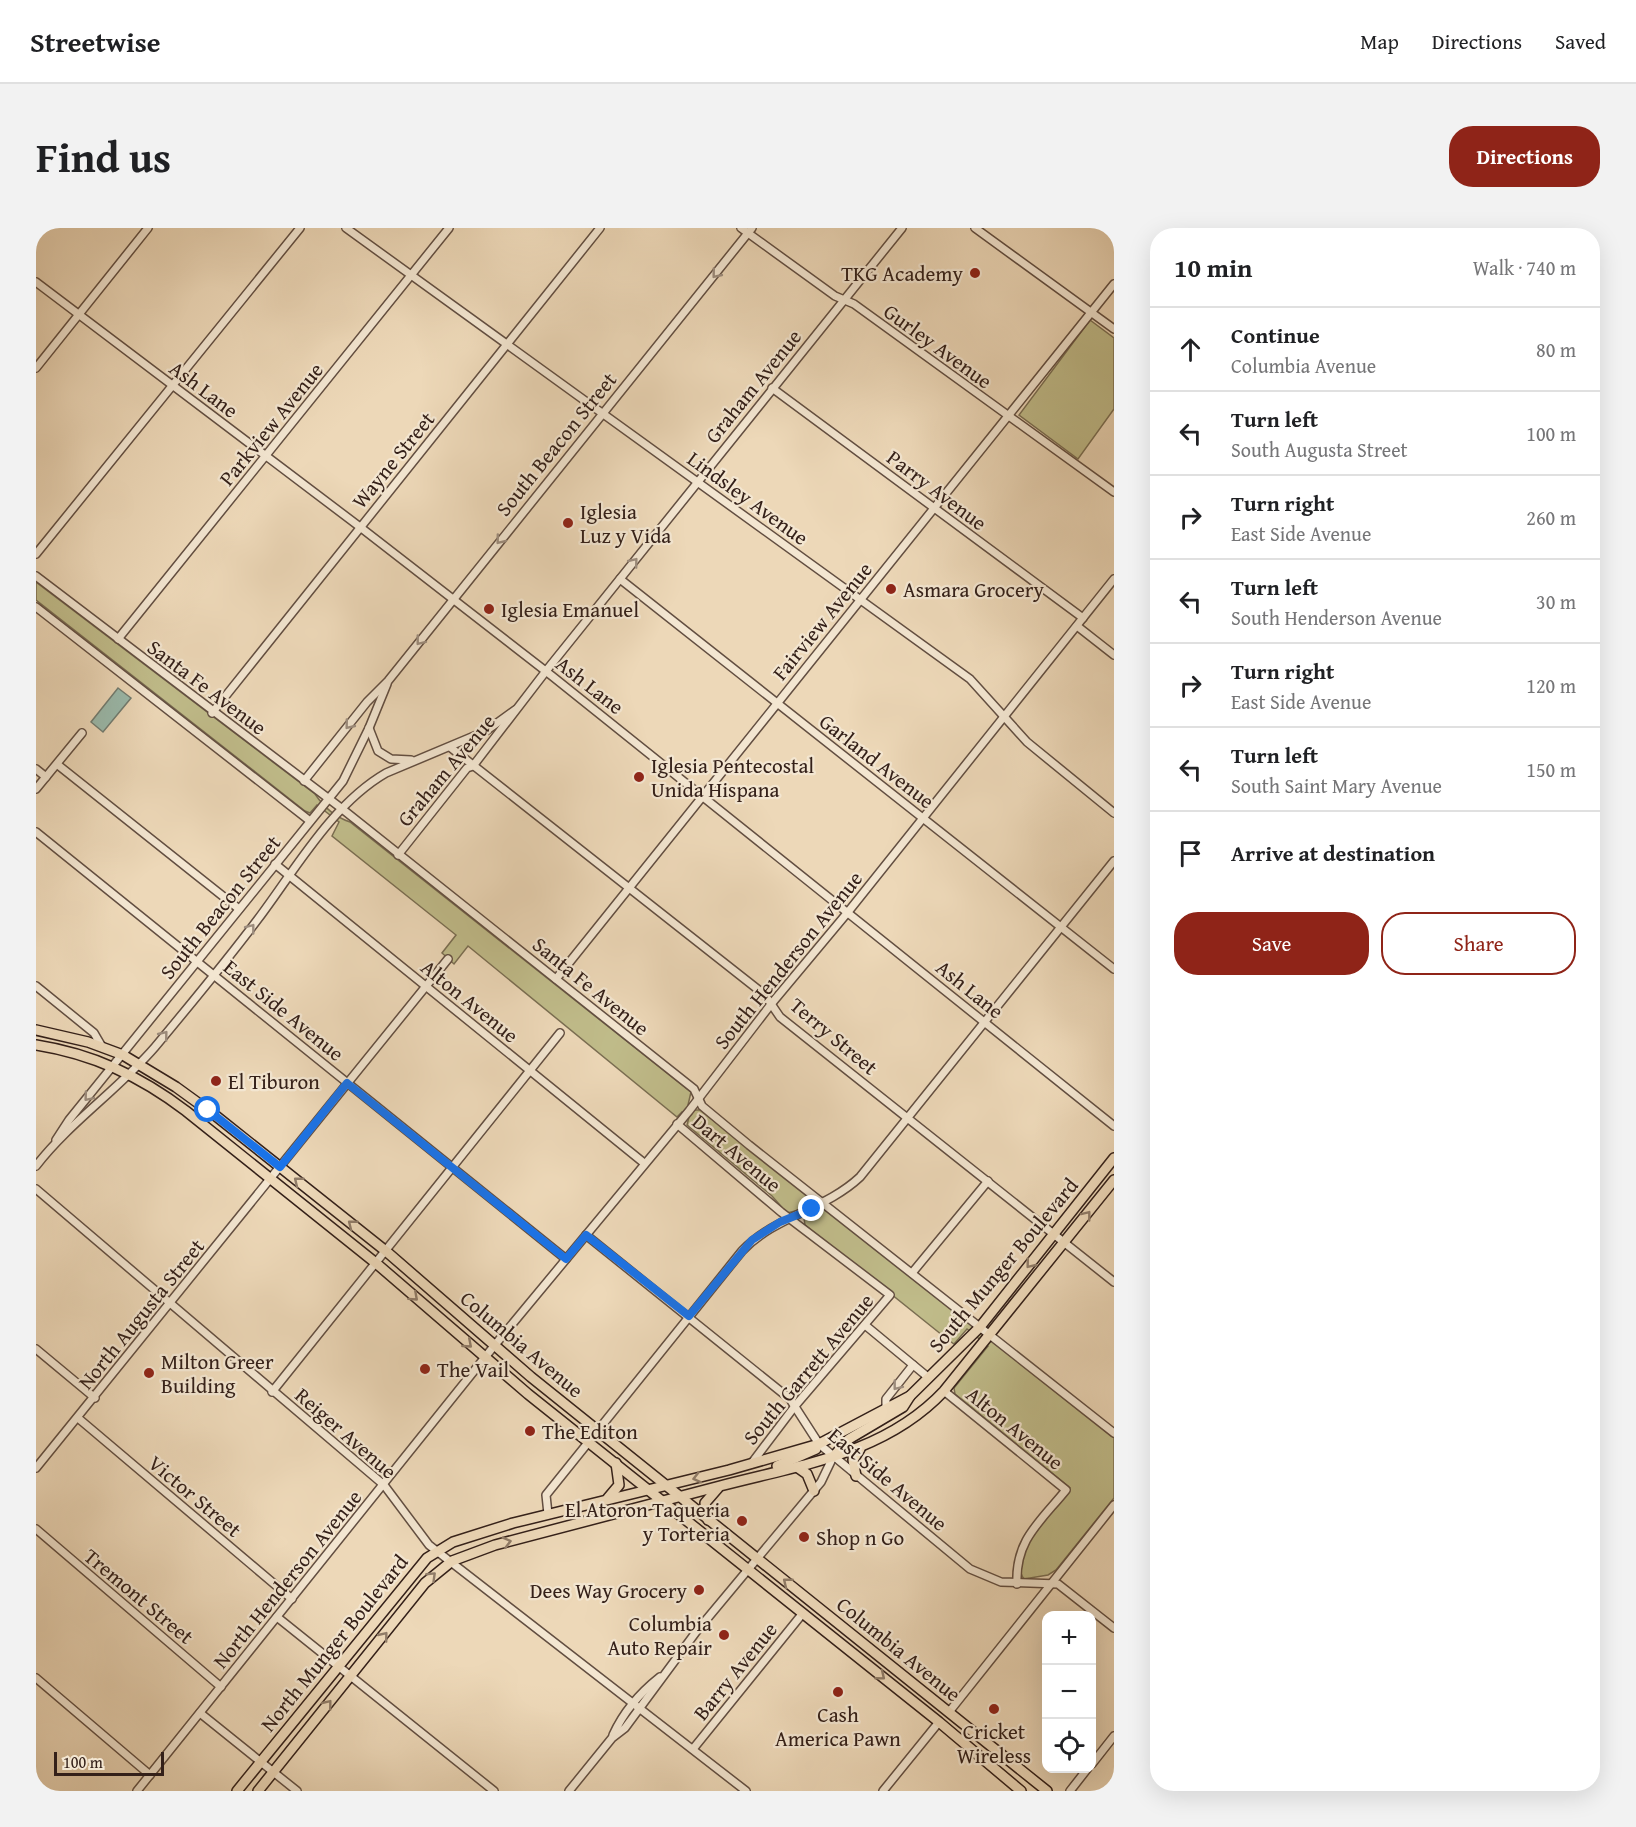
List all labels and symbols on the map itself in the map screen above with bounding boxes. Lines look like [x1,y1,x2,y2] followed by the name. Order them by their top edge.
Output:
[841,258,964,289] place label: TKG Academy
[968,266,982,280] marker: TKG Academy
[712,267,723,278] one-way arrow
[877,296,999,396] street label: Gurley Avenue
[697,322,809,450] street label: Graham Avenue
[163,353,245,425] street label: Ash Lane
[211,356,331,492] street label: Parkview Avenue
[488,365,624,523] street label: South Beacon Street
[344,404,442,515] street label: Wayne Street
[880,442,994,538] street label: Parry Avenue
[681,443,815,553] street label: Lindsley Avenue
[580,496,671,551] place label: Iglesia Luz y Vida
[561,516,575,530] marker: Iglesia Luz y Vida
[496,534,507,545] one-way arrow
[765,555,880,687] street label: Fairview Avenue
[626,558,637,569] one-way arrow
[903,574,1044,605] place label: Asmara Grocery
[884,582,898,596] marker: Asmara Grocery
[501,594,639,625] place label: Iglesia Emanuel
[482,602,496,616] marker: Iglesia Emanuel
[141,632,273,742] street label: Santa Fe Avenue
[416,634,427,645] one-way arrow
[549,648,631,722] street label: Ash Lane
[813,706,941,816] street label: Garland Avenue
[390,707,503,833] street label: Graham Avenue
[345,718,356,729] one-way arrow
[651,750,814,805] place label: Iglesia Pentecostal Unida Hispana
[632,770,646,784] marker: Iglesia Pentecostal Unida Hispana
[152,828,288,986] street label: South Beacon Street
[706,864,870,1056] street label: South Henderson Avenue
[244,924,255,935] one-way arrow
[526,929,656,1043] street label: Santa Fe Avenue
[217,952,351,1068] street label: East Side Avenue
[415,952,526,1050] street label: Alton Avenue
[929,952,1011,1026] street label: Ash Lane
[783,990,885,1082] street label: Terry Street
[157,1031,168,1042] one-way arrow
[228,1066,320,1097] place label: El Tiburon
[209,1074,223,1088] marker: El Tiburon
[84,1090,95,1101] one-way arrow
[194,1096,220,1122] route start
[686,1106,788,1200] street label: Dart Avenue
[921,1170,1086,1359] street label: South Munger Boulevard
[294,1178,305,1189] one-way arrow
[798,1195,824,1221] route end
[1079,1210,1090,1221] one-way arrow
[347,1220,358,1231] one-way arrow
[70,1231,212,1396] street label: North Augusta Street
[1027,1257,1038,1268] one-way arrow
[454,1283,590,1405] street label: Columbia Avenue
[735,1286,881,1451] street label: South Garrett Avenue
[408,1290,418,1301] one-way arrow
[461,1337,472,1348] one-way arrow
[161,1346,274,1401] place label: Milton Greer Building
[437,1354,509,1385] place label: The Vail
[418,1362,432,1376] marker: The Vail
[142,1366,156,1380] marker: Milton Greer Building
[893,1379,904,1390] one-way arrow
[960,1379,1071,1477] street label: Alton Avenue
[288,1380,404,1486] street label: Reiger Avenue
[542,1416,638,1447] place label: The Editon
[822,1420,954,1538] street label: East Side Avenue
[523,1424,537,1438] marker: The Editon
[142,1448,249,1545] street label: Victor Street
[692,1470,702,1483] one-way arrow
[205,1483,369,1675] street label: North Henderson Avenue
[565,1494,730,1549] place label: El Atoron Taqueria y Torteria
[735,1514,749,1528] marker: El Atoron Taqueria y Torteria
[816,1522,904,1553] place label: Shop n Go
[797,1530,811,1544] marker: Shop n Go
[501,1537,512,1549] one-way arrow
[77,1541,201,1652] street label: Tremont Street
[253,1547,416,1738] street label: North Munger Boulevard
[425,1572,435,1583] one-way arrow
[530,1575,688,1606] place label: Dees Way Grocery
[783,1579,794,1590] one-way arrow
[692,1583,706,1597] marker: Dees Way Grocery
[830,1589,968,1709] street label: Columbia Avenue
[607,1608,712,1663] place label: Columbia Auto Repair
[686,1615,784,1727] street label: Barry Avenue
[717,1628,731,1642] marker: Columbia Auto Repair
[376,1632,387,1643] one-way arrow
[874,1668,885,1679] one-way arrow
[831,1685,845,1699] marker: Cash America Pawn
[775,1699,901,1754] place label: Cash America Pawn
[321,1700,332,1711] one-way arrow
[987,1702,1001,1716] marker: Cricket Wireless
[957,1716,1031,1771] place label: Cricket Wireless
[54,1749,164,1776] scale bar

